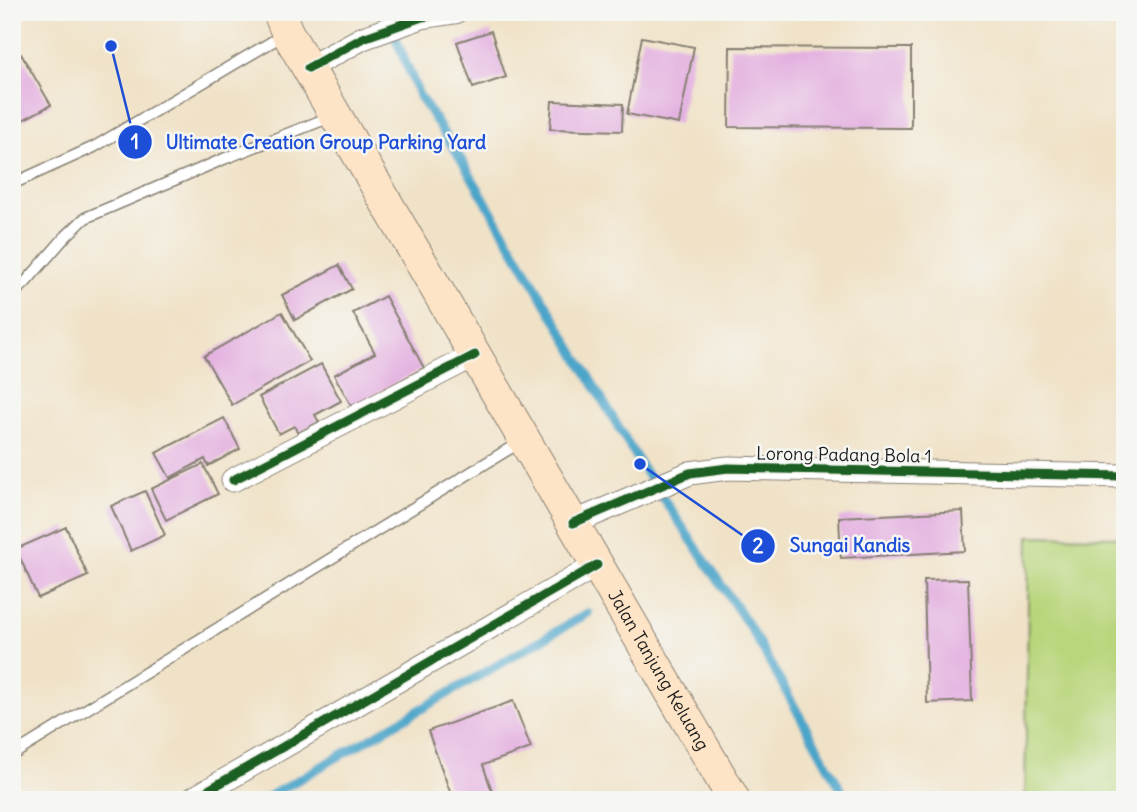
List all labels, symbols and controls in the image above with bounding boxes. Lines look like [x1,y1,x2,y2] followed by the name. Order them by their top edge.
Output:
[117,122,501,162] callout: Ultimate Creation Group Parking Yard
[131,128,139,155] text: 1
[166,130,486,154] text: Ultimate Creation Group Parking Yard
[756,441,932,468] street label: Lorong Padang Bola 1
[741,526,924,566] callout: Sungai Kandis
[752,532,764,559] text: 2
[790,533,911,557] text: Sungai Kandis
[603,585,715,755] street label: Jalan Tanjung Keluang

